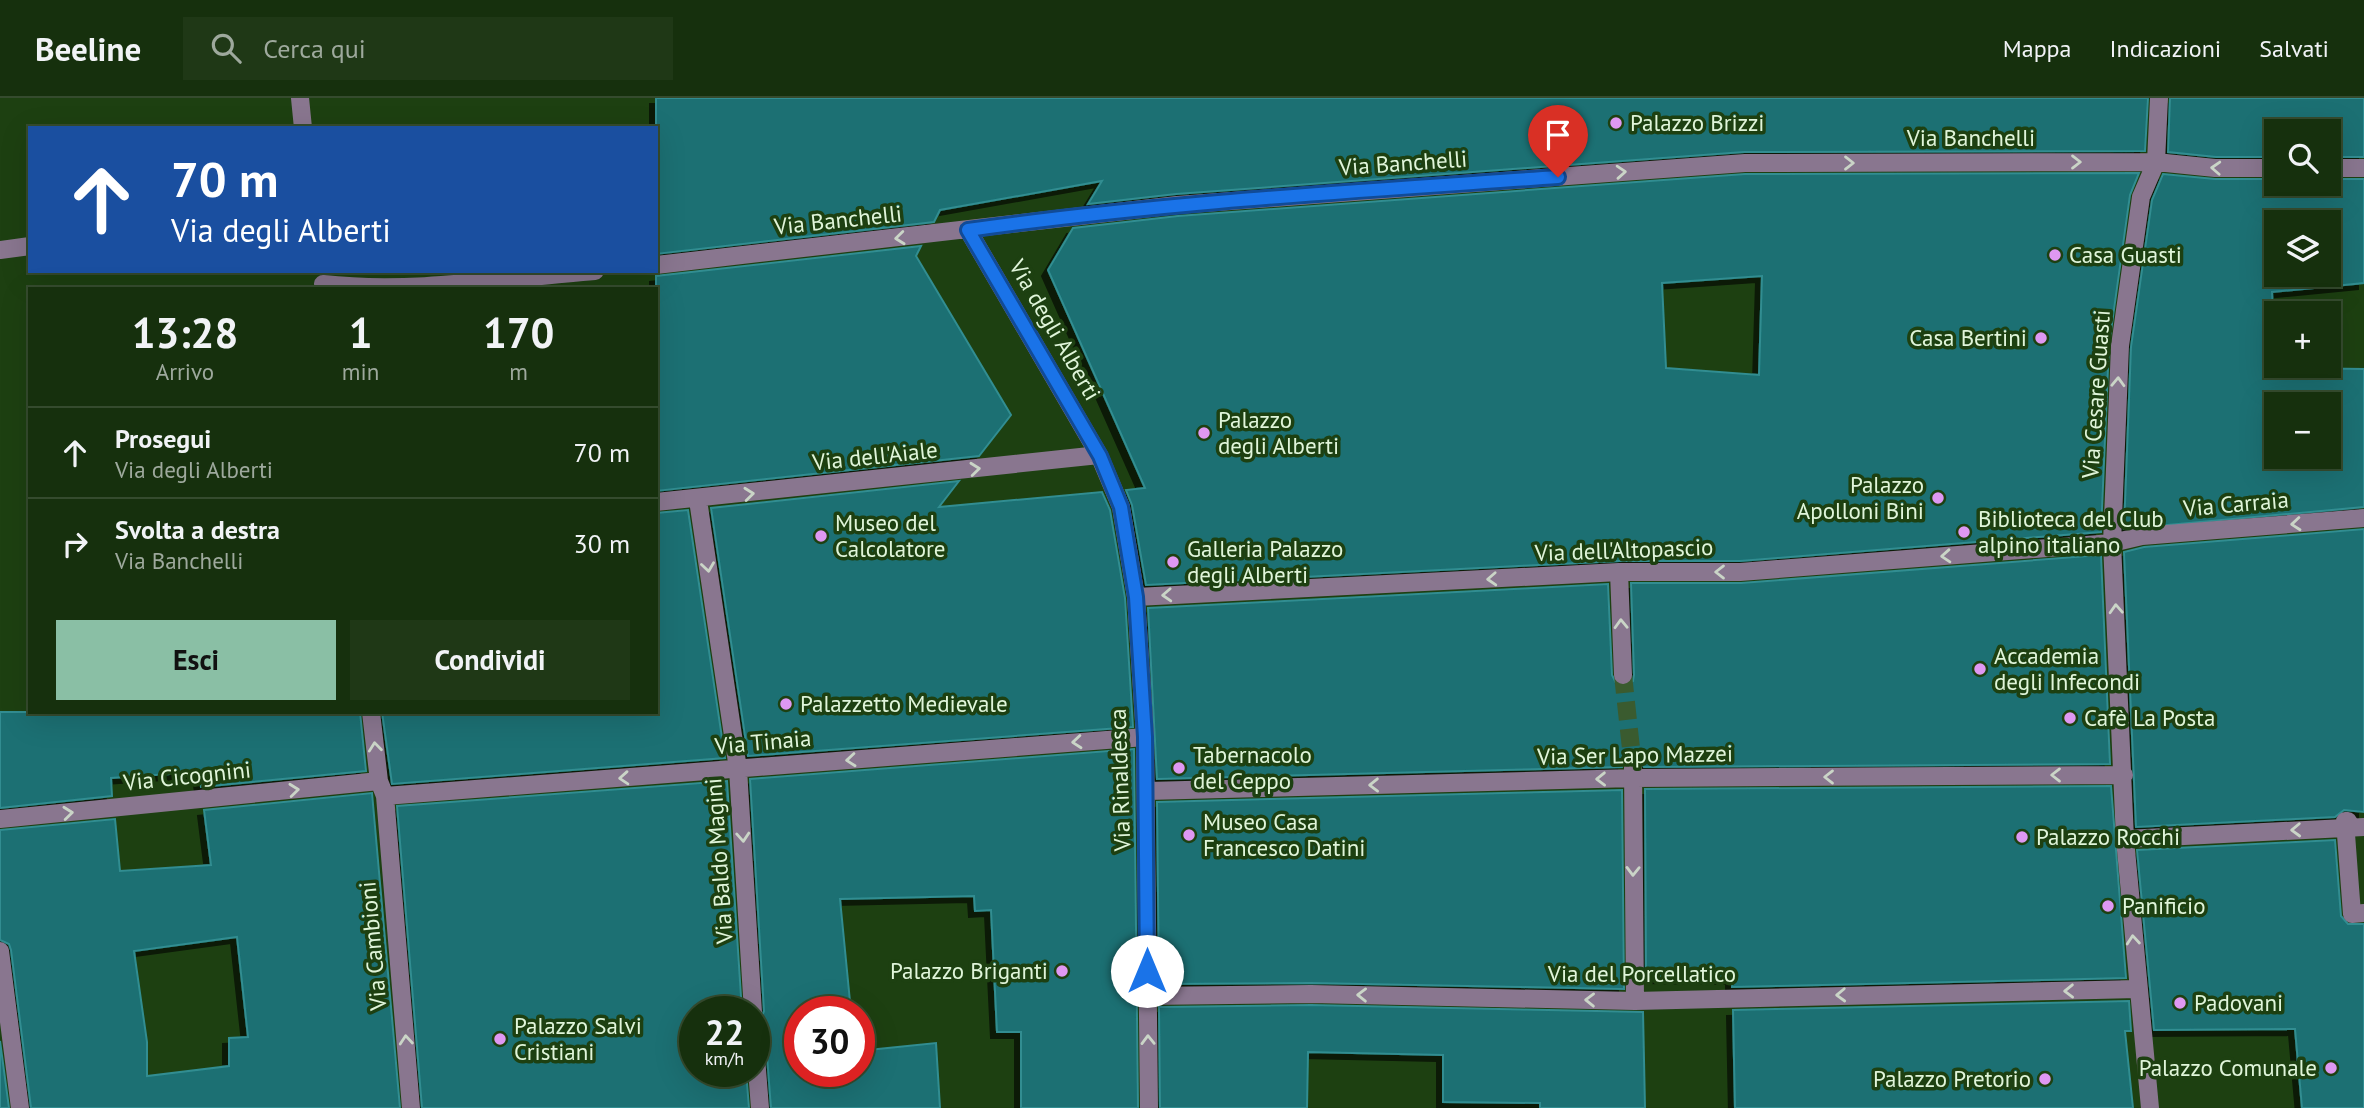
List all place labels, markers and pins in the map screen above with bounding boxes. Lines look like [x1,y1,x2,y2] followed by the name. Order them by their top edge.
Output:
[1528,105,1588,177] pin
[1630,108,1764,137] place label: Palazzo Brizzi
[1608,115,1624,131] marker: Palazzo Brizzi
[2069,240,2182,269] place label: Casa Guasti
[2047,247,2063,263] marker: Casa Guasti
[1909,323,2027,352] place label: Casa Bertini
[2033,330,2049,346] marker: Casa Bertini
[1218,405,1339,460] place label: Palazzo degli Alberti
[1196,425,1212,441] marker: Palazzo degli Alberti
[1797,470,1924,525] place label: Palazzo Apolloni Bini
[1930,490,1946,506] marker: Palazzo Apolloni Bini
[1978,504,2164,559] place label: Biblioteca del Club alpino italiano
[835,508,946,563] place label: Museo del Calcolatore
[1956,524,1972,540] marker: Biblioteca del Club alpino italiano
[813,528,829,544] marker: Museo del Calcolatore
[1187,534,1343,589] place label: Galleria Palazzo degli Alberti
[1165,554,1181,570] marker: Galleria Palazzo degli Alberti
[1994,641,2140,696] place label: Accademia degli Infecondi
[1972,661,1988,677] marker: Accademia degli Infecondi
[800,689,1008,718] place label: Palazzetto Medievale
[778,696,794,712] marker: Palazzetto Medievale
[2084,703,2215,732] place label: Cafè La Posta
[2062,710,2078,726] marker: Cafè La Posta
[1193,740,1312,795] place label: Tabernacolo del Ceppo
[1171,760,1187,776] marker: Tabernacolo del Ceppo
[1203,807,1365,862] place label: Museo Casa Francesco Datini
[2036,822,2180,851] place label: Palazzo Rocchi
[1181,827,1197,843] marker: Museo Casa Francesco Datini
[2014,829,2030,845] marker: Palazzo Rocchi
[2122,891,2206,920] place label: Panificio
[2100,898,2116,914] marker: Panificio
[890,956,1048,985] place label: Palazzo Briganti
[1054,963,1070,979] marker: Palazzo Briganti
[2194,988,2283,1017] place label: Padovani
[2172,995,2188,1011] marker: Padovani
[514,1011,642,1066] place label: Palazzo Salvi Cristiani
[492,1031,508,1047] marker: Palazzo Salvi Cristiani
[2139,1053,2317,1082] place label: Palazzo Comunale
[2323,1060,2339,1076] marker: Palazzo Comunale
[1873,1064,2031,1093] place label: Palazzo Pretorio
[2037,1071,2053,1087] marker: Palazzo Pretorio

